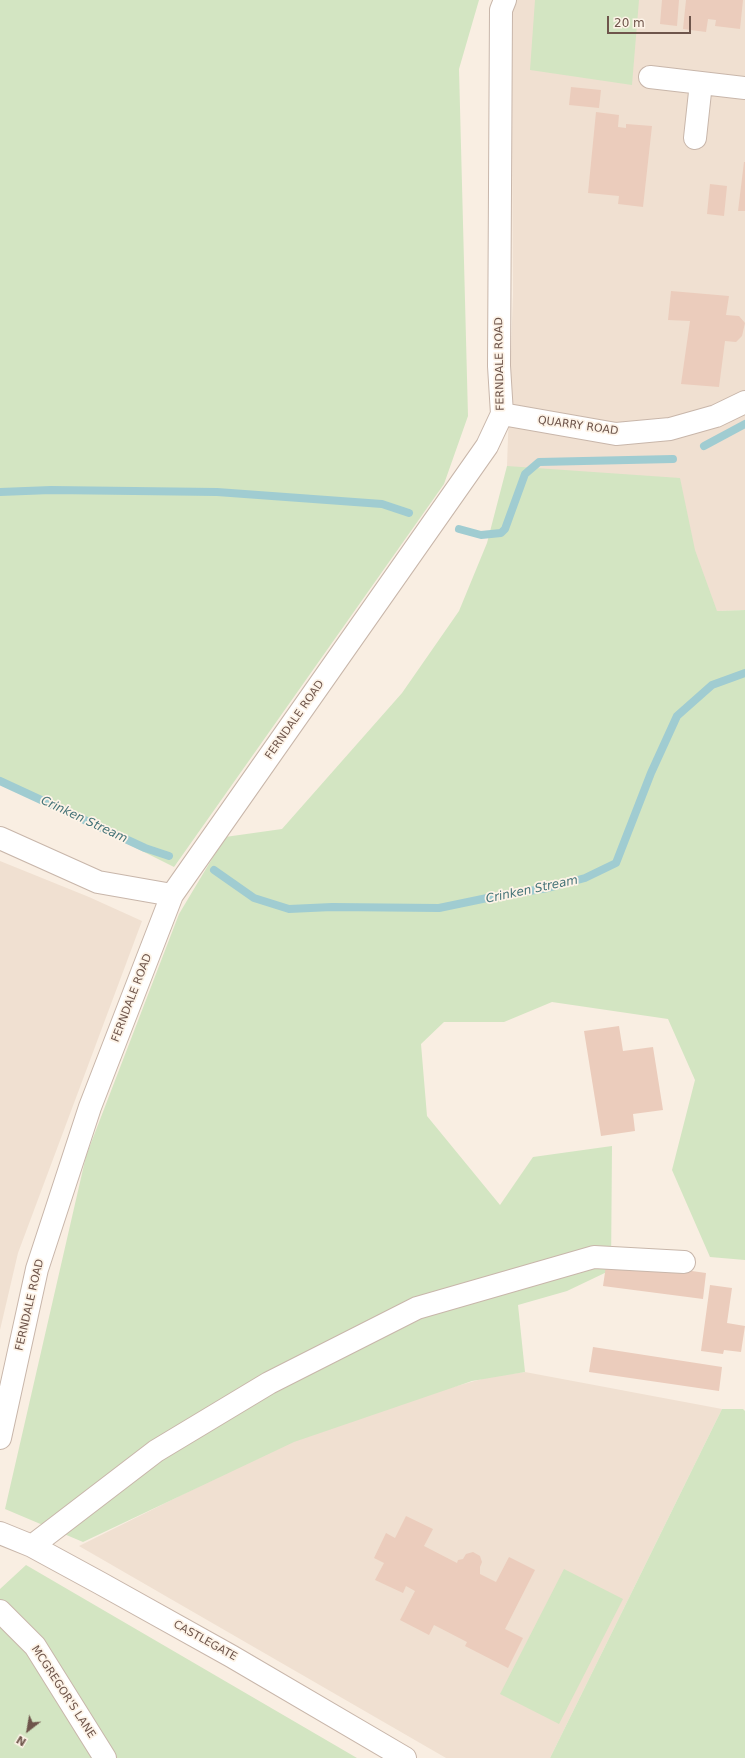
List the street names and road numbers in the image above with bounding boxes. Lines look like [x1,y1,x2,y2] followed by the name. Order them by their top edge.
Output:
[493,317,507,411] street label: FERNDALE ROAD
[537,414,619,438] street label: QUARRY ROAD
[263,678,327,762] street label: FERNDALE ROAD
[109,952,155,1044] street label: FERNDALE ROAD
[13,1258,47,1352] street label: FERNDALE ROAD
[171,1618,239,1664] street label: CASTLEGATE
[28,1643,98,1741] street label: MCGREGOR'S LANE

